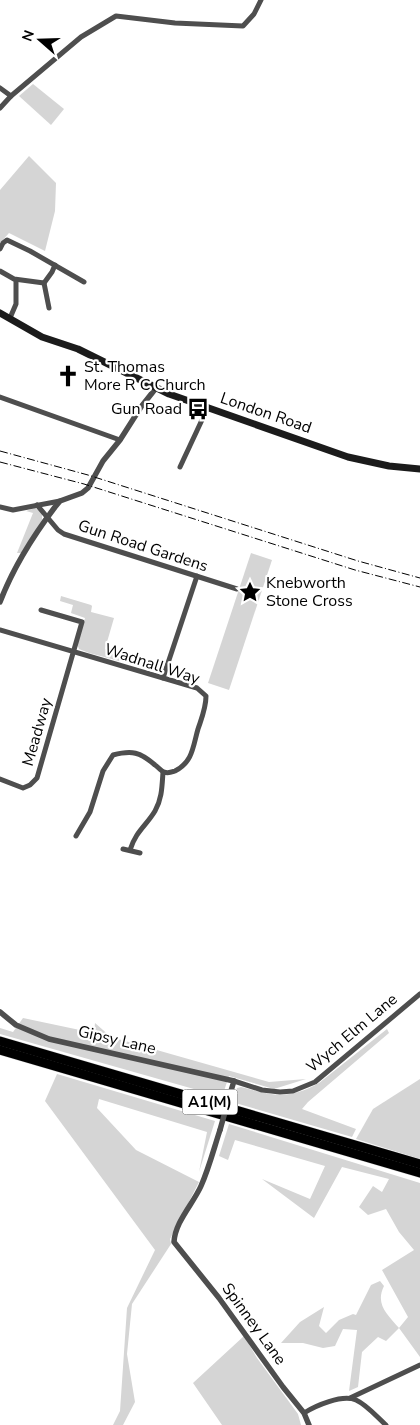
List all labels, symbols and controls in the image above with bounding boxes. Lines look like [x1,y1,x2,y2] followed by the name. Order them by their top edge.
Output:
[15,15,65,65] north arrow
[18,28,39,44] text: N
[84,356,205,396] place label: St. Thomas More R C Church
[55,363,81,389] church icon: St. Thomas More R C Church
[217,387,315,439] street label: London Road
[185,396,211,422] bus stop icon: Gun Road
[111,398,182,420] place label: Gun Road
[75,515,211,577] street label: Gun Road Gardens
[266,572,353,612] place label: Knebworth Stone Cross
[237,579,263,605] place icon: Knebworth Stone Cross
[102,638,203,690] street label: Wadnall Way
[17,695,57,769] street label: Meadway
[302,988,402,1078] street label: Wych Elm Lane
[76,1020,158,1060] street label: Gipsy Lane
[182,1090,238,1114] road number: A1(M)
[217,1278,291,1370] street label: Spinney Lane

